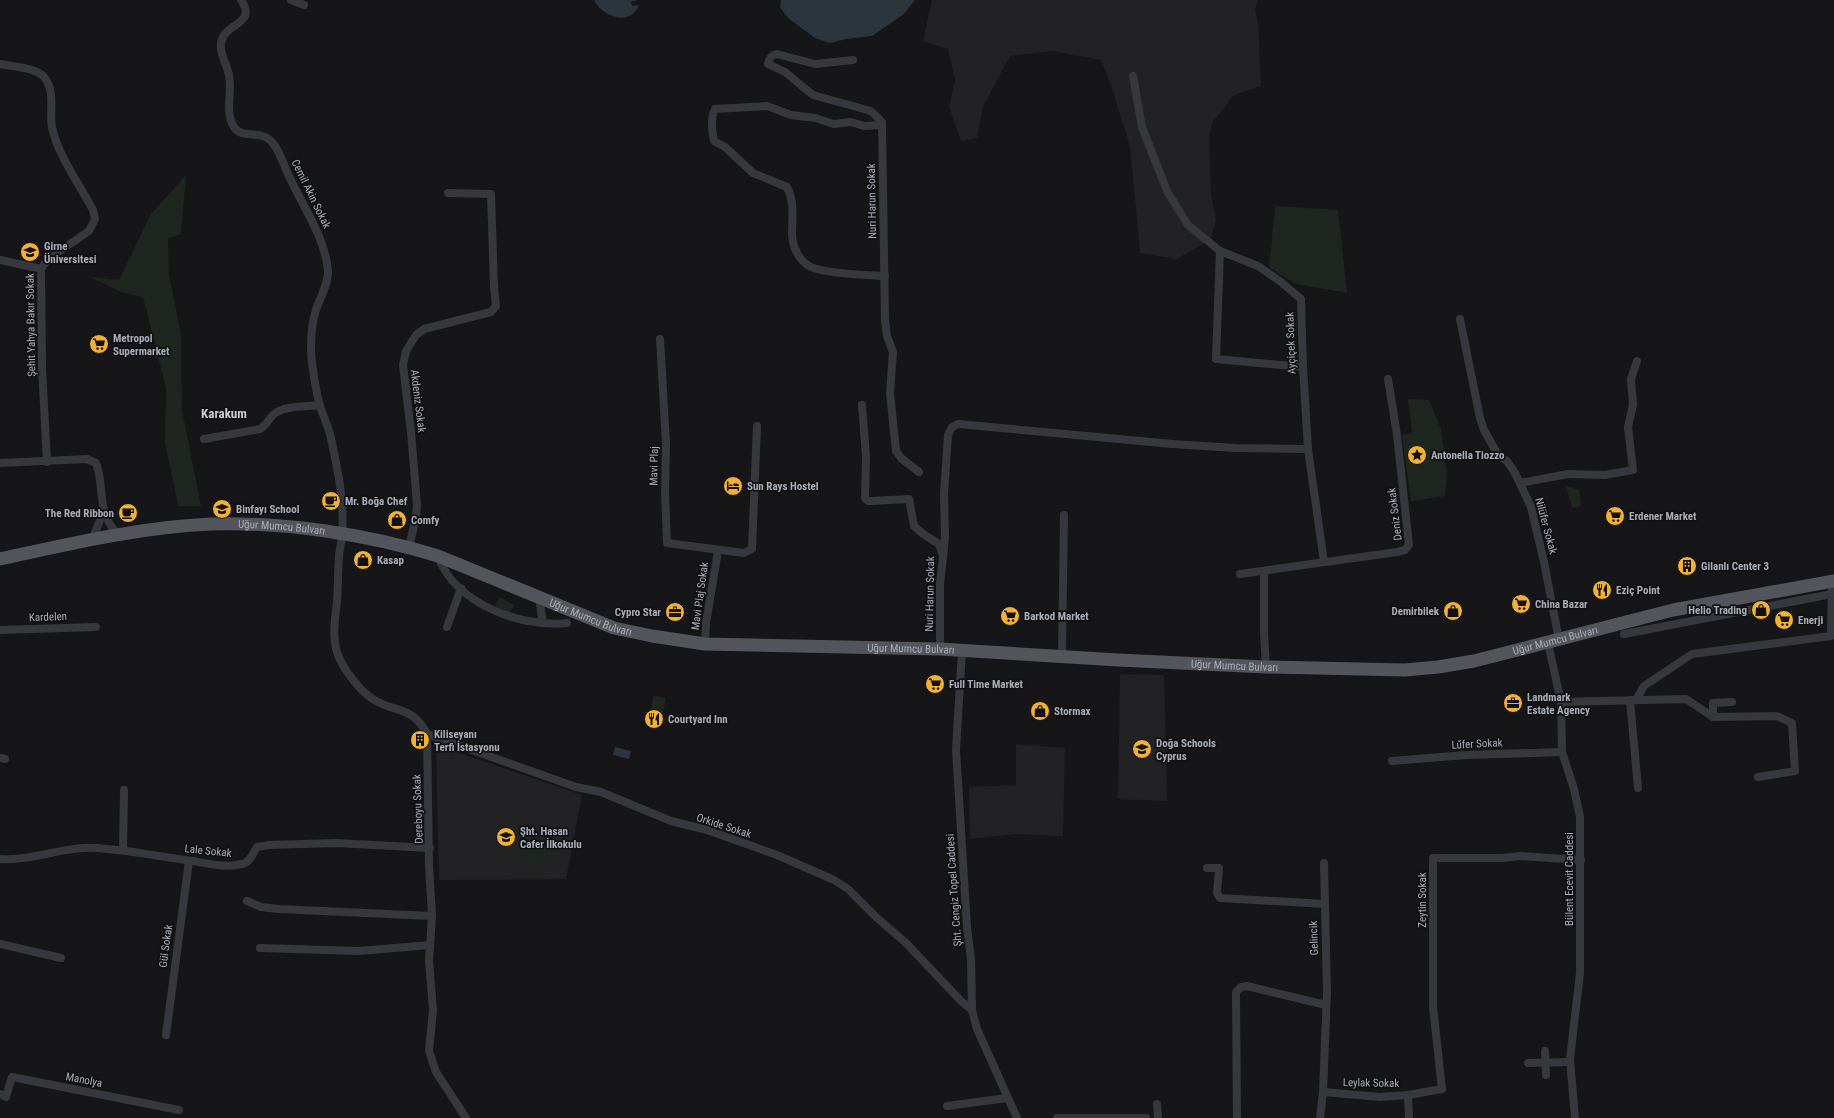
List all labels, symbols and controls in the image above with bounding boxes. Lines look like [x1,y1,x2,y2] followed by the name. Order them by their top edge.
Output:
[289,157,333,231] street label: Cemil Akin Sokak
[865,163,879,239] street label: Nuri Harun Sokak
[44,240,97,266] place label: Girne Üniversitesi
[19,241,41,263] school or university icon: Girne Üniversitesi
[24,273,38,377] street label: Şehit Yahya Bakır Sokak
[1283,312,1299,374] street label: Ayçiçek Sokak
[113,332,170,358] place label: Metropol Supermarket
[88,333,110,355] supermarket icon: Metropol Supermarket
[408,369,428,433] street label: Akdeniz Sokak
[201,406,247,421] district label: Karakum
[1406,444,1428,466] place icon: Antonella Tiozzo
[647,446,661,486] street label: Mavi Plaj
[1431,449,1505,462] place label: Antonella Tiozzo
[722,475,744,497] hotel icon: Sun Rays Hostel
[747,480,819,493] place label: Sun Rays Hostel
[1385,487,1405,541] street label: Deniz Sokak
[320,490,342,512] cafe icon: Mr. Boğa Chef
[345,495,408,508] place label: Mr. Boğa Chef
[1532,496,1560,556] street label: Nilüfer Sokak
[211,498,233,520] school or university icon: Binfayı School
[117,502,139,524] cafe icon: The Red Ribbon
[236,503,300,516] place label: Binfayı School
[1604,505,1626,527] supermarket icon: Erdener Market
[45,507,114,520] place label: The Red Ribbon
[386,509,408,531] shop icon: Comfy
[1629,510,1697,523] place label: Erdener Market
[411,514,440,527] place label: Comfy
[238,517,326,537] street label: Uğur Mumcu Bulvarı
[352,549,374,571] shop icon: Kasap
[377,554,404,567] place label: Kasap
[1676,555,1698,577] building icon: Gilanlı Center 3
[923,556,937,632] street label: Nuri Harun Sokak
[1701,560,1770,573] place label: Gilanlı Center 3
[689,561,711,631] street label: Mavi Plaj Sokak
[1591,579,1613,601] restaurant icon: Eziç Point
[1616,584,1661,597] place label: Eziç Point
[1510,593,1532,615] supermarket icon: China Bazar
[547,596,633,638] street label: Uğur Mumcu Bulvarı
[1535,598,1588,611] place label: China Bazar
[1750,599,1772,621] shop icon: Helio Trading
[1442,600,1464,622] shop icon: Demirbilek
[664,601,686,623] office icon: Cypro Star
[1688,604,1747,617] place label: Helio Trading
[999,605,1021,627] supermarket icon: Barkod Market
[1391,605,1440,618] place label: Demirbilek
[615,606,661,619] place label: Cypro Star
[1773,609,1795,631] supermarket icon: Enerji
[29,610,67,624] street label: Kardelen
[1024,610,1089,623] place label: Barkod Market
[1798,614,1823,627] place label: Enerji
[1511,623,1599,657] street label: Uğur Mumcu Bulvarı
[867,641,955,656] street label: Uğur Mumcu Bulvarı
[1191,657,1278,674] street label: Uğur Mumcu Bulvarı
[924,673,946,695] supermarket icon: Full Time Market
[949,678,1024,691] place label: Full Time Market
[1527,691,1590,717] place label: Landmark Estate Agency
[1502,692,1524,714] office icon: Landmark Estate Agency
[1029,700,1051,722] shop icon: Stormax
[1054,705,1091,718] place label: Stormax
[643,708,665,730] restaurant icon: Courtyard Inn
[668,713,728,726] place label: Courtyard Inn
[434,728,500,754] place label: Kiliseyanı Terfi İstasyonu
[409,729,431,751] building icon: Kiliseyanı Terfi İstasyonu
[1451,736,1503,752] street label: Lűfer Sokak
[1156,737,1216,763] place label: Doğa Schools Cyprus
[1131,738,1153,760] school or university icon: Doğa Schools Cyprus
[410,774,426,844] street label: Dereboyu Sokak
[695,811,753,841] street label: Orkide Sokak
[520,825,582,851] place label: Şht. Hasan Cafer İlkokulu
[495,826,517,848] school or university icon: Şht. Hasan Cafer İlkokulu
[1563,832,1576,926] street label: Bülent Ecevit Caddesi
[944,833,964,947] street label: Şht. Cengiz Topel Caddesi
[184,842,232,860] street label: Lale Sokak
[1416,872,1429,928] street label: Zeytin Sokak
[1307,920,1321,956] street label: Gelincik
[157,924,175,968] street label: Gül Sokak
[65,1070,103,1090] street label: Manolya
[1343,1076,1399,1090] street label: Leylak Sokak

